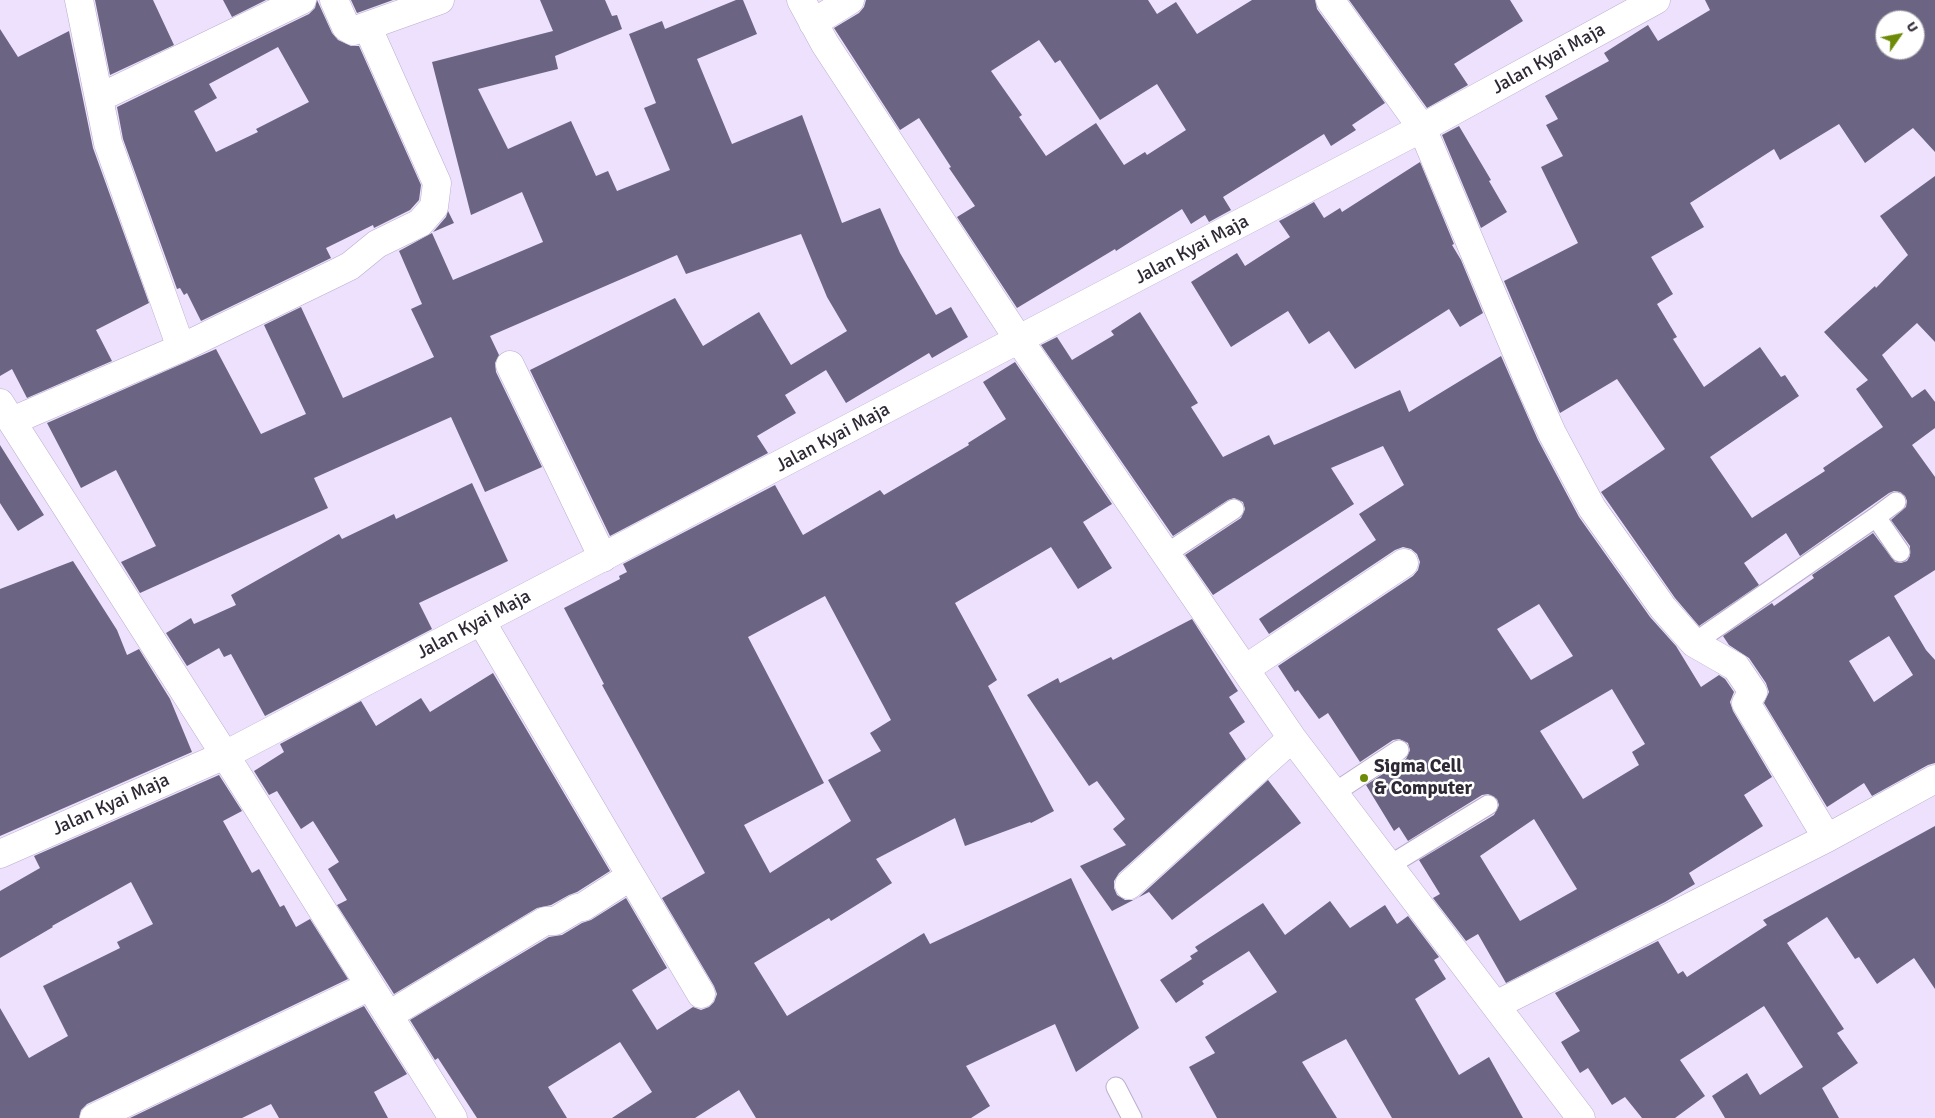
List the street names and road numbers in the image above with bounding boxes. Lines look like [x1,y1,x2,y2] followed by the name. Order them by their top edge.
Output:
[1488,18,1610,100] street label: Jalan Kyai Maja
[1131,210,1253,290] street label: Jalan Kyai Maja
[772,398,894,478] street label: Jalan Kyai Maja
[413,585,535,665] street label: Jalan Kyai Maja
[49,769,173,841] street label: Jalan Kyai Maja

